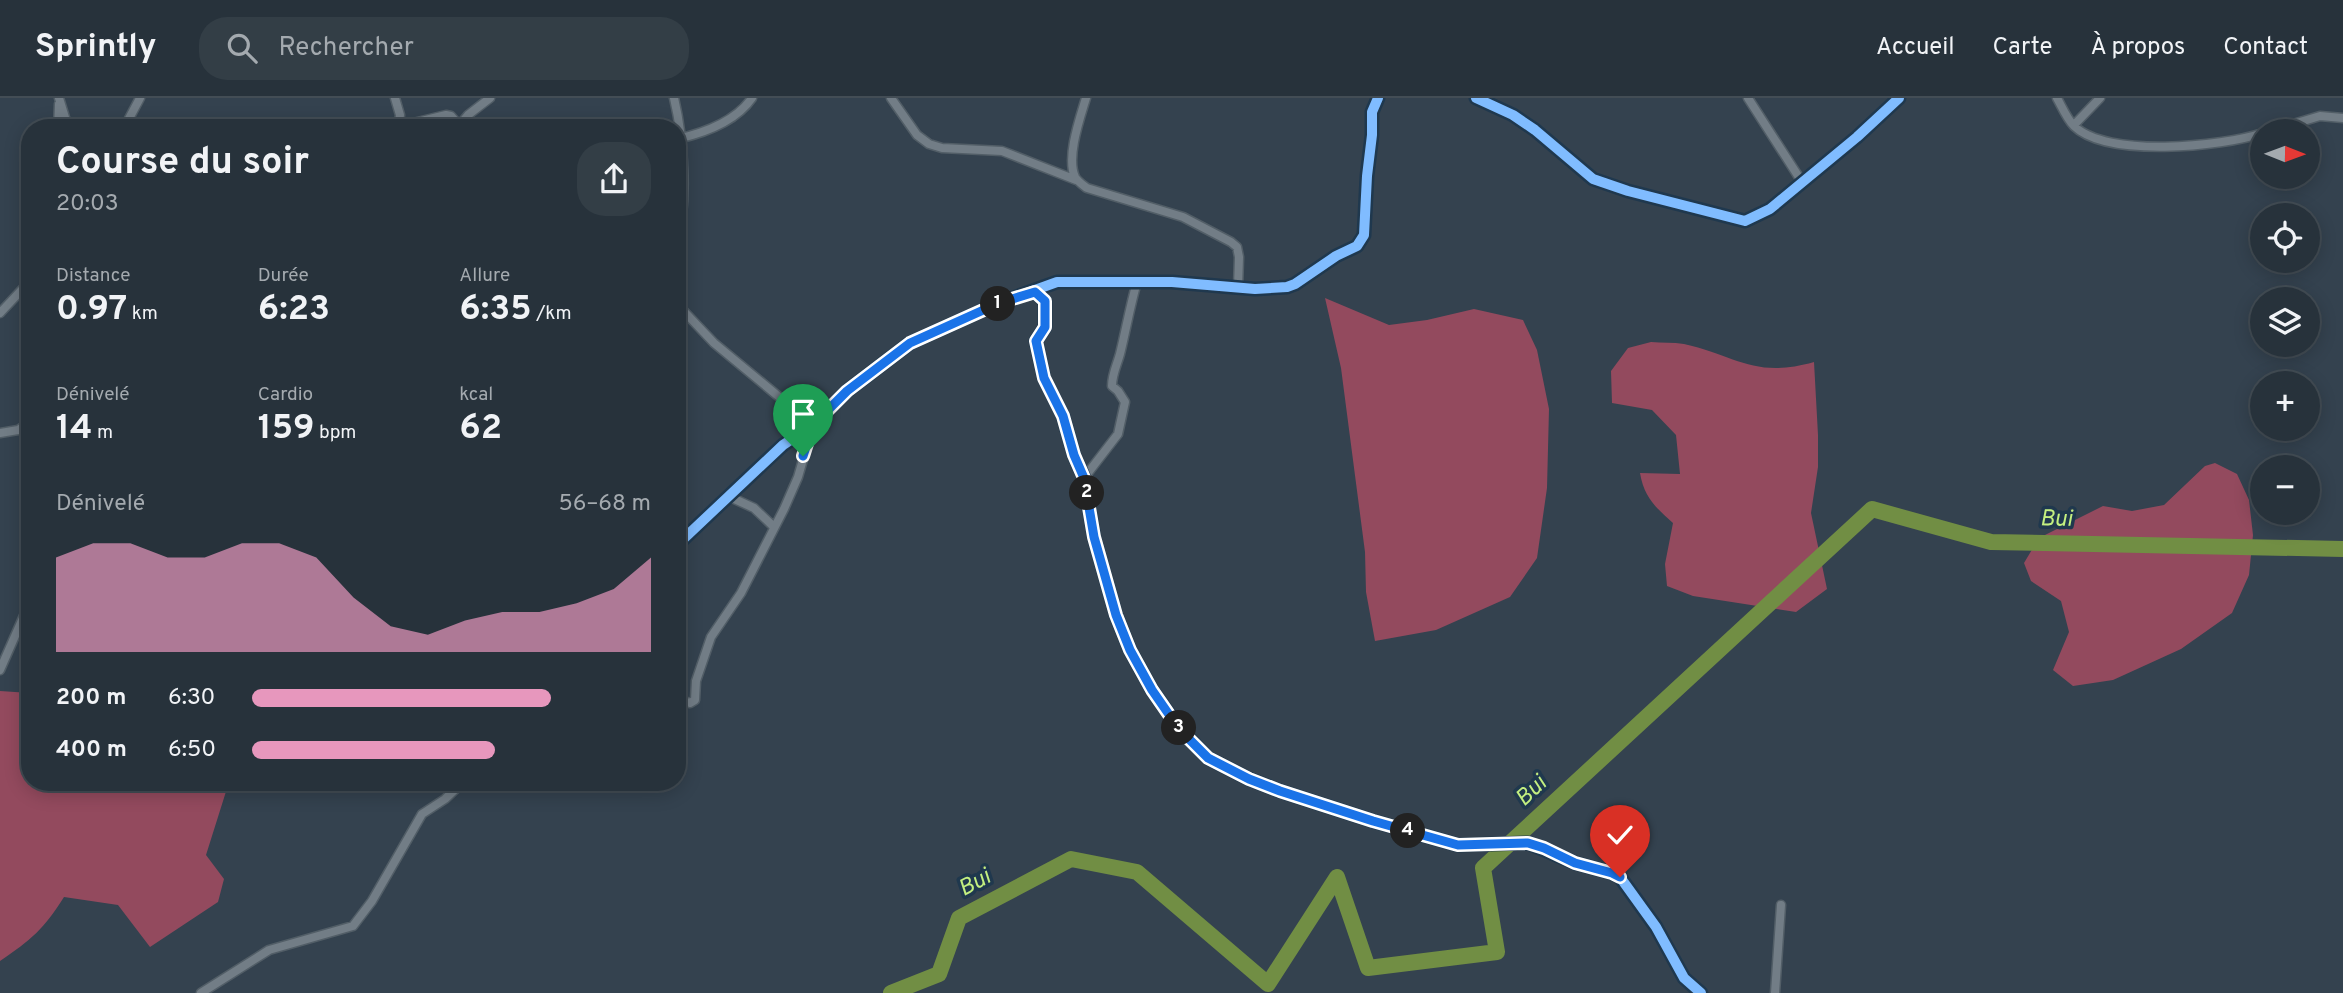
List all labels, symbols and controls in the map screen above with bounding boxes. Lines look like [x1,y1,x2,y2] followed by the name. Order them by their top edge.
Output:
[199,17,689,80] search box
[35,27,157,69] text: Sprintly
[223,29,261,67] icon: search
[279,32,414,65] text: Rechercher
[1876,33,1955,63] text: Accueil
[1993,33,2052,63] text: Carte
[2090,33,2185,63] text: À propos
[2223,33,2308,63] text: Contact
[2250,119,2320,189] north arrow
[2250,119,2320,525] map controls
[56,139,309,188] text: Course du soir
[577,142,651,216] button: share
[56,190,119,219] text: 20:03
[2250,203,2320,273] button: locate
[56,264,131,288] text: Distance
[258,264,309,288] text: Durée
[459,264,510,288] text: Allure
[981,286,1016,322] pin: 1
[2250,287,2320,357] button: layers
[56,288,127,332] text: 0.97
[258,288,330,332] text: 6:23
[459,288,532,332] text: 6:35
[994,291,1001,315] text: 1
[127,302,158,326] text: km
[532,302,572,326] text: /km
[2250,371,2320,441] button: +
[56,383,130,407] text: Dénivelé
[258,383,313,407] text: Cardio
[459,383,493,407] text: kcal
[773,384,833,456] pin
[784,395,822,433] icon: arrive
[56,407,93,451] text: 14
[258,407,315,451] text: 159
[459,407,502,451] text: 62
[93,421,113,445] text: m
[315,421,356,445] text: bpm
[2250,455,2320,525] button: −
[1070,476,1104,510] pin: 2
[1081,480,1092,504] text: 2
[56,490,145,519] text: Dénivelé
[559,490,651,519] text: 56–68 m
[2039,505,2074,535] water label: Bui
[56,684,126,713] text: 200 m
[168,684,215,713] text: 6:30
[1162,710,1196,746] pin: 3
[1173,715,1184,739] text: 3
[56,736,127,765] text: 400 m
[168,736,216,765] text: 6:50
[1510,769,1555,814] water label: Bui
[1590,805,1650,877] pin
[1390,814,1426,848] pin: 4
[1601,816,1639,854] icon: check
[1401,818,1414,842] text: 4
[954,863,997,904] water label: Bui

